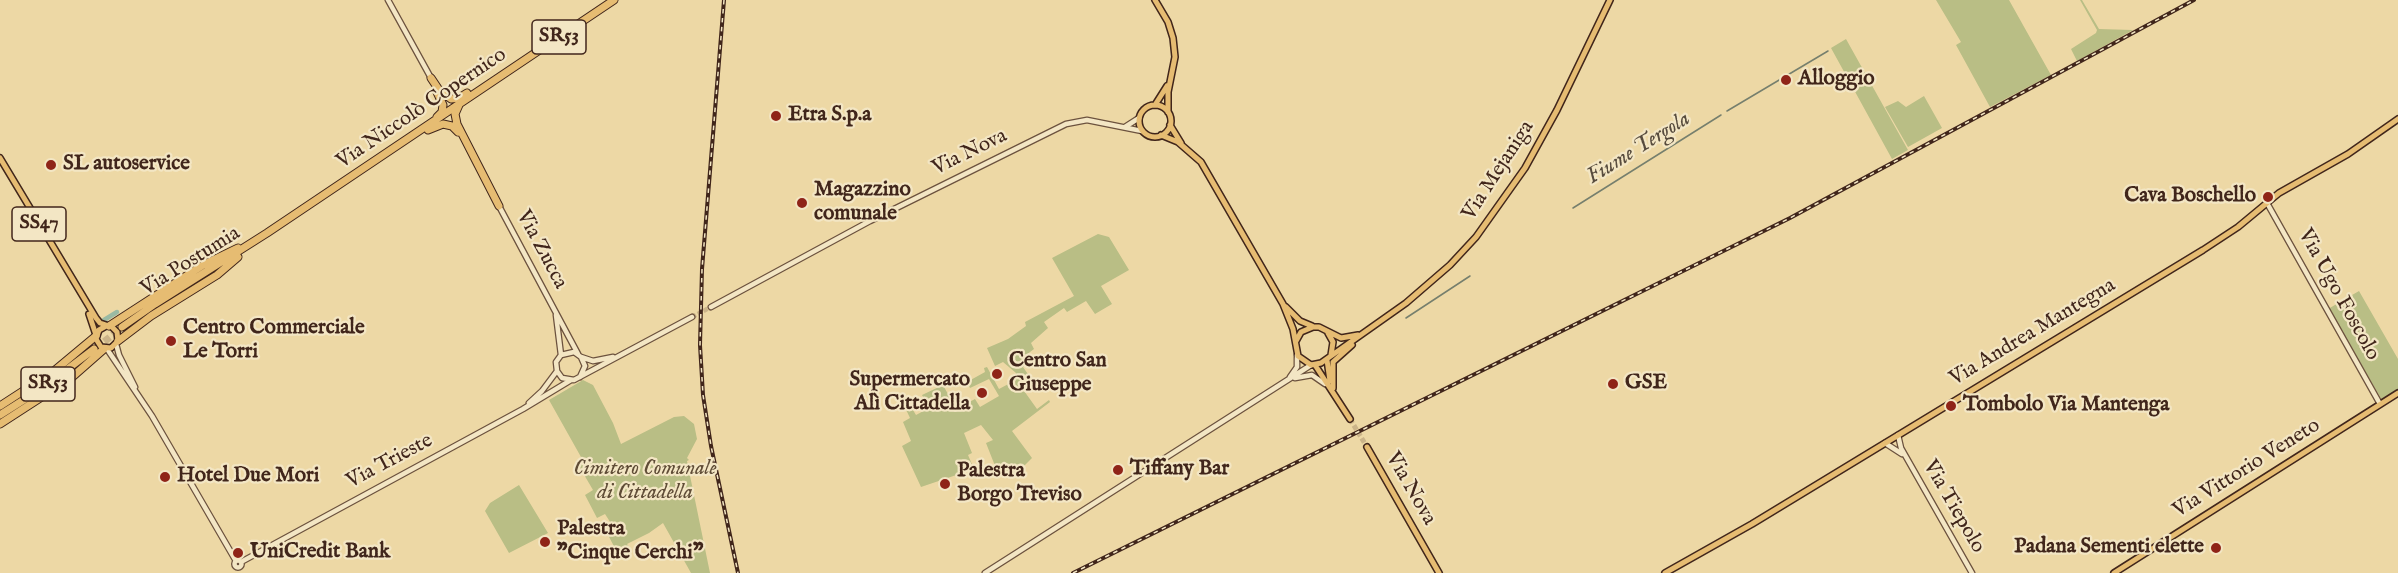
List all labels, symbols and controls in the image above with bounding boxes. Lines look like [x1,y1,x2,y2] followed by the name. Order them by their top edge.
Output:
[532,20,586,54] road number: SR53
[332,43,512,175] street label: Via Niccolò Copernico
[1798,67,1875,93] place label: Alloggio
[1779,73,1793,87] marker: Alloggio
[788,103,871,129] place label: Etra S.p.a
[1582,107,1696,191] water label: Fiume Tergola
[769,109,783,123] marker: Etra S.p.a
[1458,117,1540,225] street label: Via Mejaniga
[929,124,1011,182] street label: Via Nova
[63,152,190,178] place label: SL autoservice
[44,158,58,172] marker: SL autoservice
[814,178,911,228] place label: Magazzino comunale
[2124,184,2256,210] place label: Cava Boschello
[2261,190,2275,204] marker: Cava Boschello
[795,196,809,210] marker: Magazzino comunale
[510,206,572,294] street label: Via Zucca
[12,207,66,241] road number: SS47
[137,222,245,302] street label: Via Postumia
[2291,225,2385,365] street label: Via Ugo Foscolo
[1945,274,2121,392] street label: Via Andrea Mantegna
[183,316,365,366] place label: Centro Commerciale Le Torri
[164,334,178,348] marker: Centro Commerciale Le Torri
[1009,349,1107,399] place label: Centro San Giuseppe
[21,367,75,401] road number: SR53
[990,367,1004,381] marker: Centro San Giuseppe
[850,368,970,418] place label: Supermercato Alì Cittadella
[1625,371,1667,397] place label: GSE
[1606,377,1620,391] marker: GSE
[975,386,989,400] marker: Supermercato Alì Cittadella
[1963,393,2169,419] place label: Tombolo Via Mantenga
[1944,399,1958,413] marker: Tombolo Via Mantenga
[2169,414,2325,524] street label: Via Vittorio Veneto
[343,429,437,495] street label: Via Trieste
[1379,448,1441,530] street label: Via Nova
[1916,456,1990,558] street label: Via Tiepolo
[574,457,716,507] park label: Cimitero Comunale di Cittadella
[1130,457,1229,483] place label: Tiffany Bar
[957,459,1082,509] place label: Palestra Borgo Treviso
[1111,463,1125,477] marker: Tiffany Bar
[177,464,319,490] place label: Hotel Due Mori
[158,470,172,484] marker: Hotel Due Mori
[938,477,952,491] marker: Palestra Borgo Treviso
[557,517,703,567] place label: Palestra "Cinque Cerchi"
[538,535,552,549] marker: Palestra "Cinque Cerchi"
[2014,535,2204,561] place label: Padana Sementi elette
[250,540,390,566] place label: UniCredit Bank
[2209,541,2223,555] marker: Padana Sementi elette
[231,546,245,560] marker: UniCredit Bank

